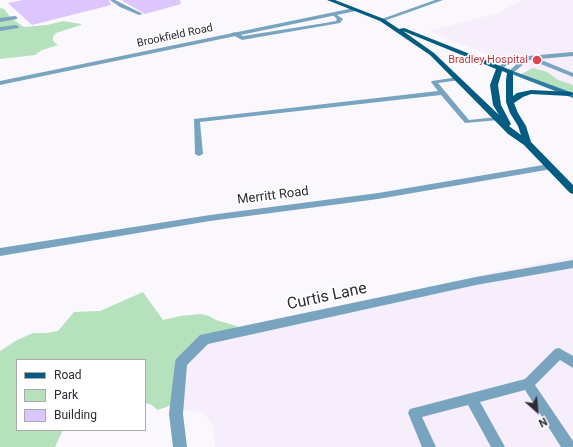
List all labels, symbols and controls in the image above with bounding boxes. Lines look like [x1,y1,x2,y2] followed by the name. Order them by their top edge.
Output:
[136,22,214,50] street label: Brookfield Road
[448,53,528,67] place label: Bradley Hospital
[531,54,543,66] marker: Bradley Hospital
[236,184,310,208] street label: Merritt Road
[285,279,369,315] street label: Curtis Lane
[16,359,146,431] legend
[54,368,82,382] text: Road
[54,388,78,402] text: Park
[517,391,557,431] north arrow
[54,408,97,422] text: Building
[536,415,549,430] text: N

